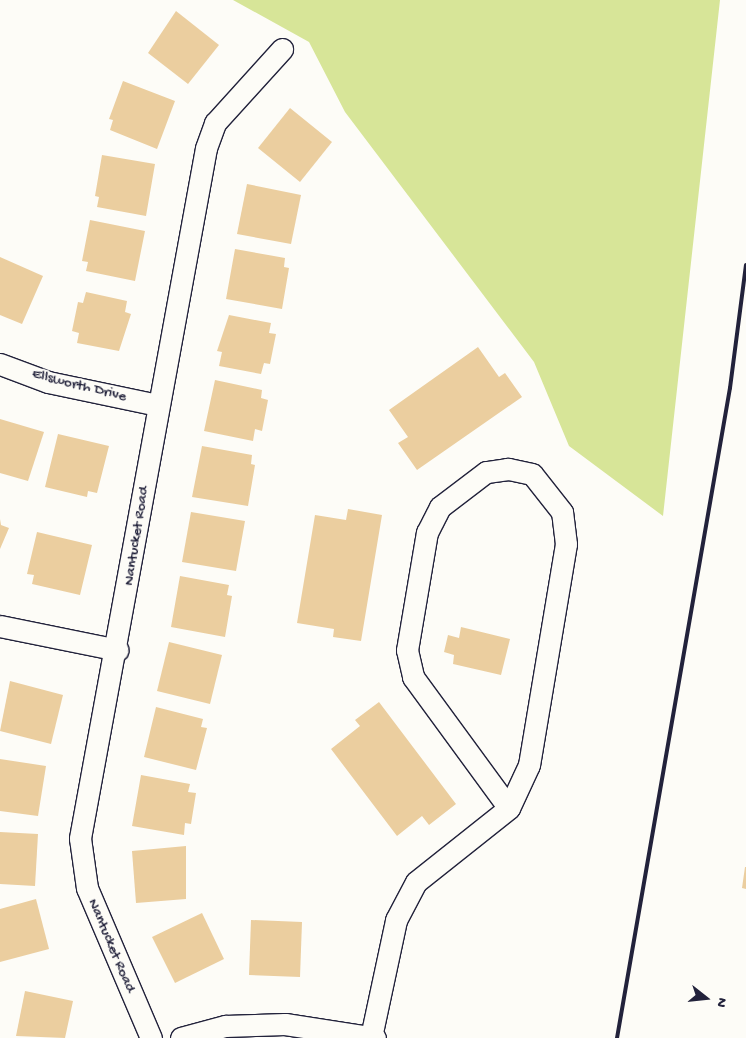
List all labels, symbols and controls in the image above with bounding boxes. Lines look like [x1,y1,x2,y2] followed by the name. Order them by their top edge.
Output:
[30,366,128,406] street label: Ellsworth Drive
[120,485,154,587] street label: Nantucket Road
[83,896,139,996] street label: Nantucket Road
[681,973,731,1023] north arrow
[711,996,730,1009] text: N

